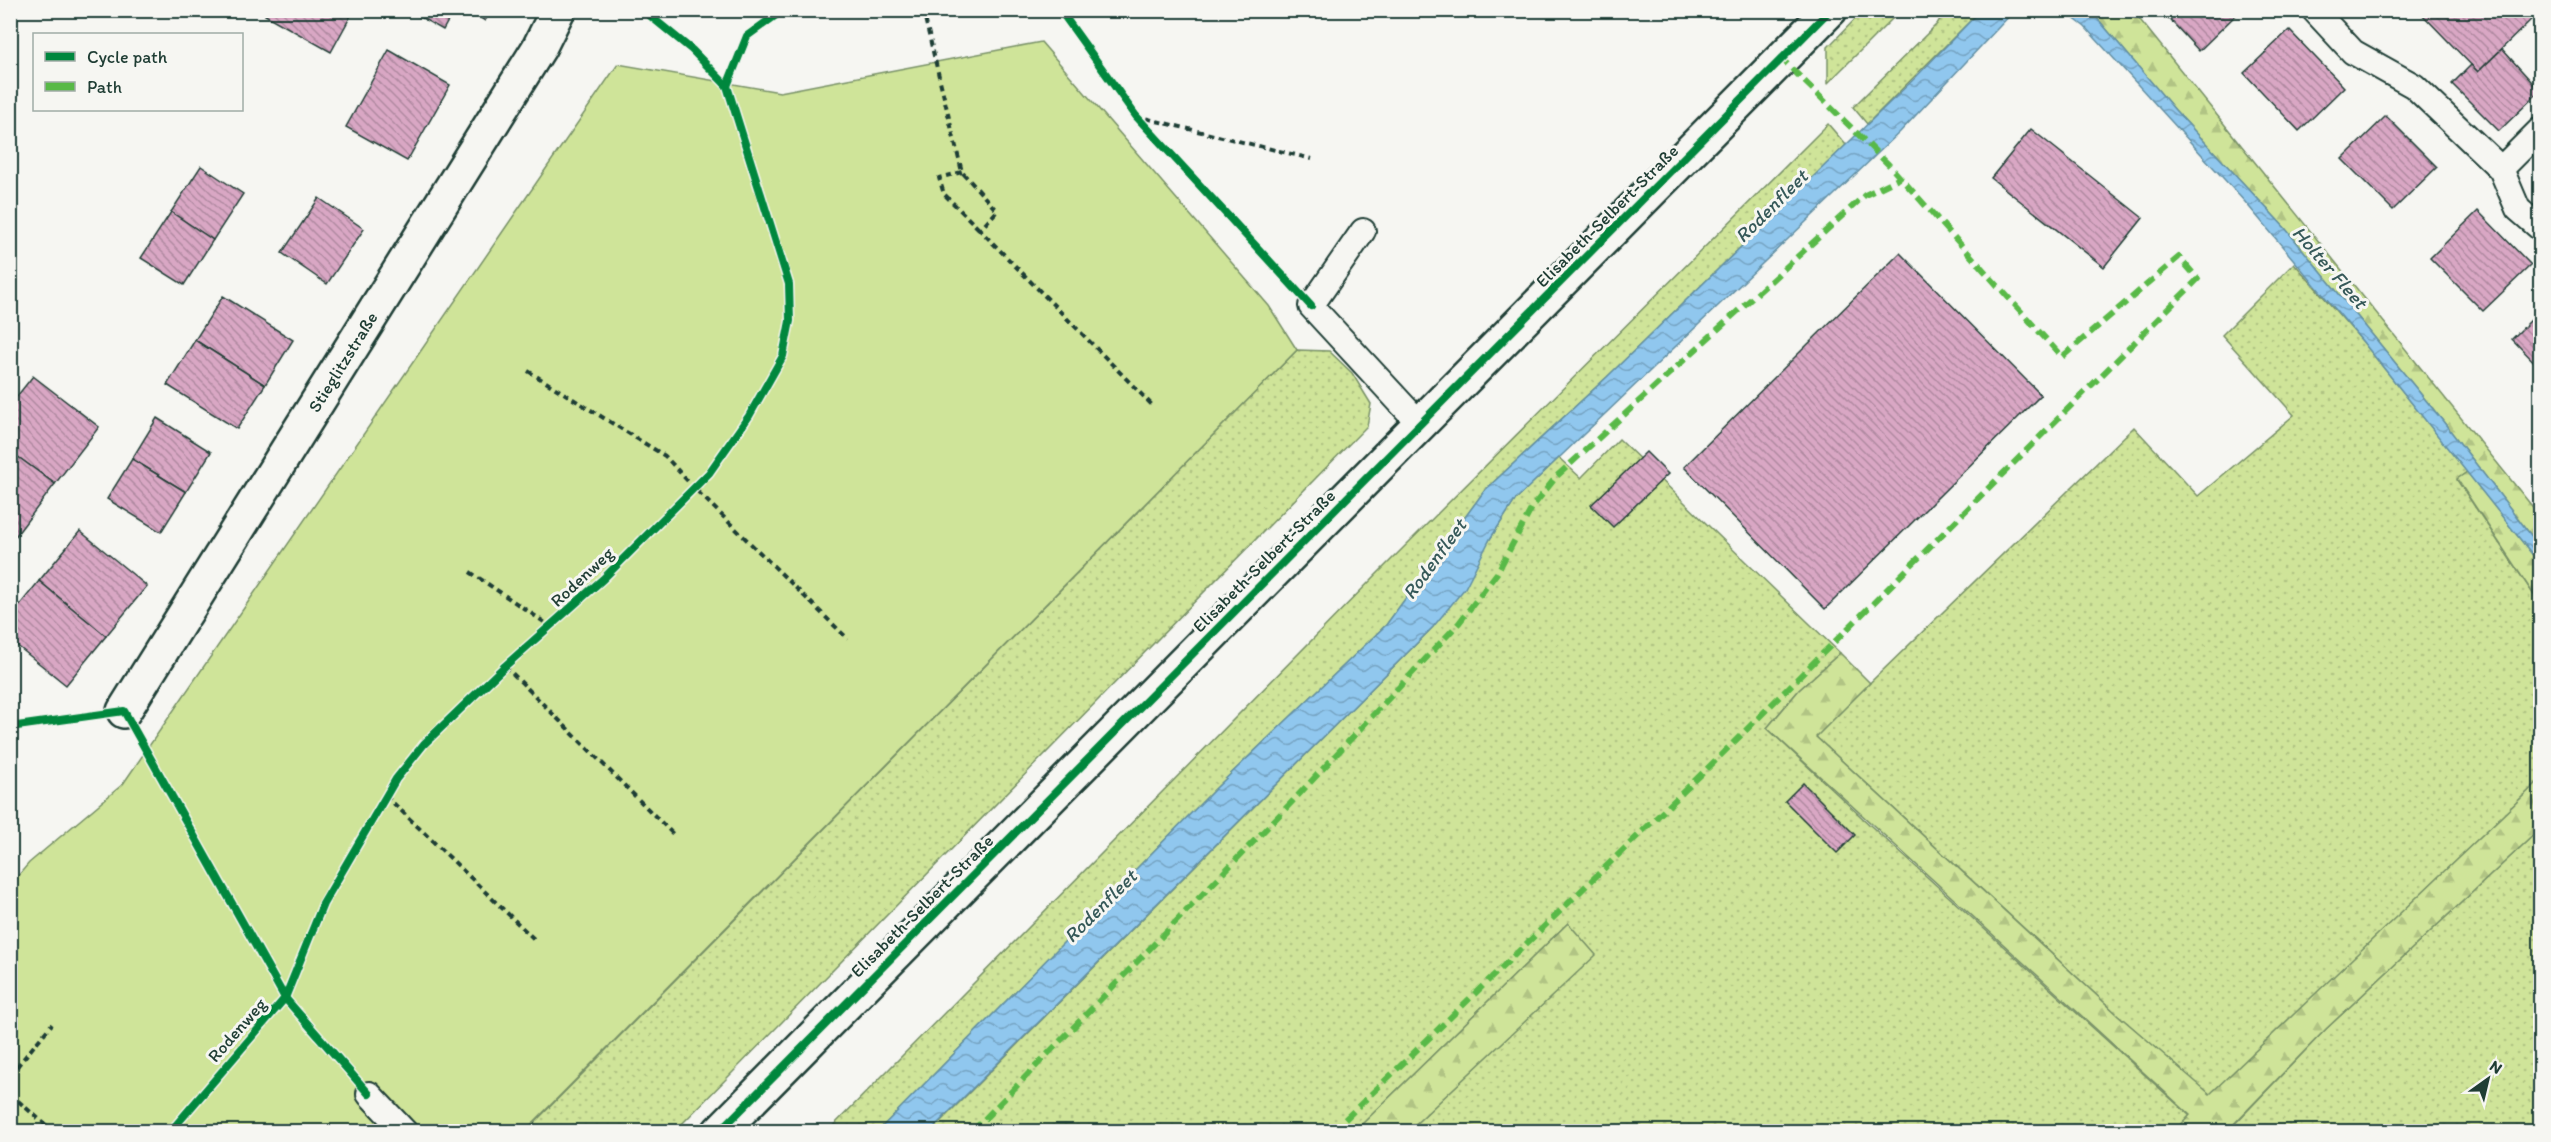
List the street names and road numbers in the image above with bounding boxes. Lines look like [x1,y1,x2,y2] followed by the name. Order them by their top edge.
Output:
[1531,140,1683,292] street label: Elisabeth-Selbert-Straße
[303,308,383,416] street label: Stieglitzstraße
[1188,485,1340,637] street label: Elisabeth-Selbert-Straße
[546,542,619,612] street label: Rodenweg
[846,830,998,982] street label: Elisabeth-Selbert-Straße
[203,993,271,1067] street label: Rodenweg

